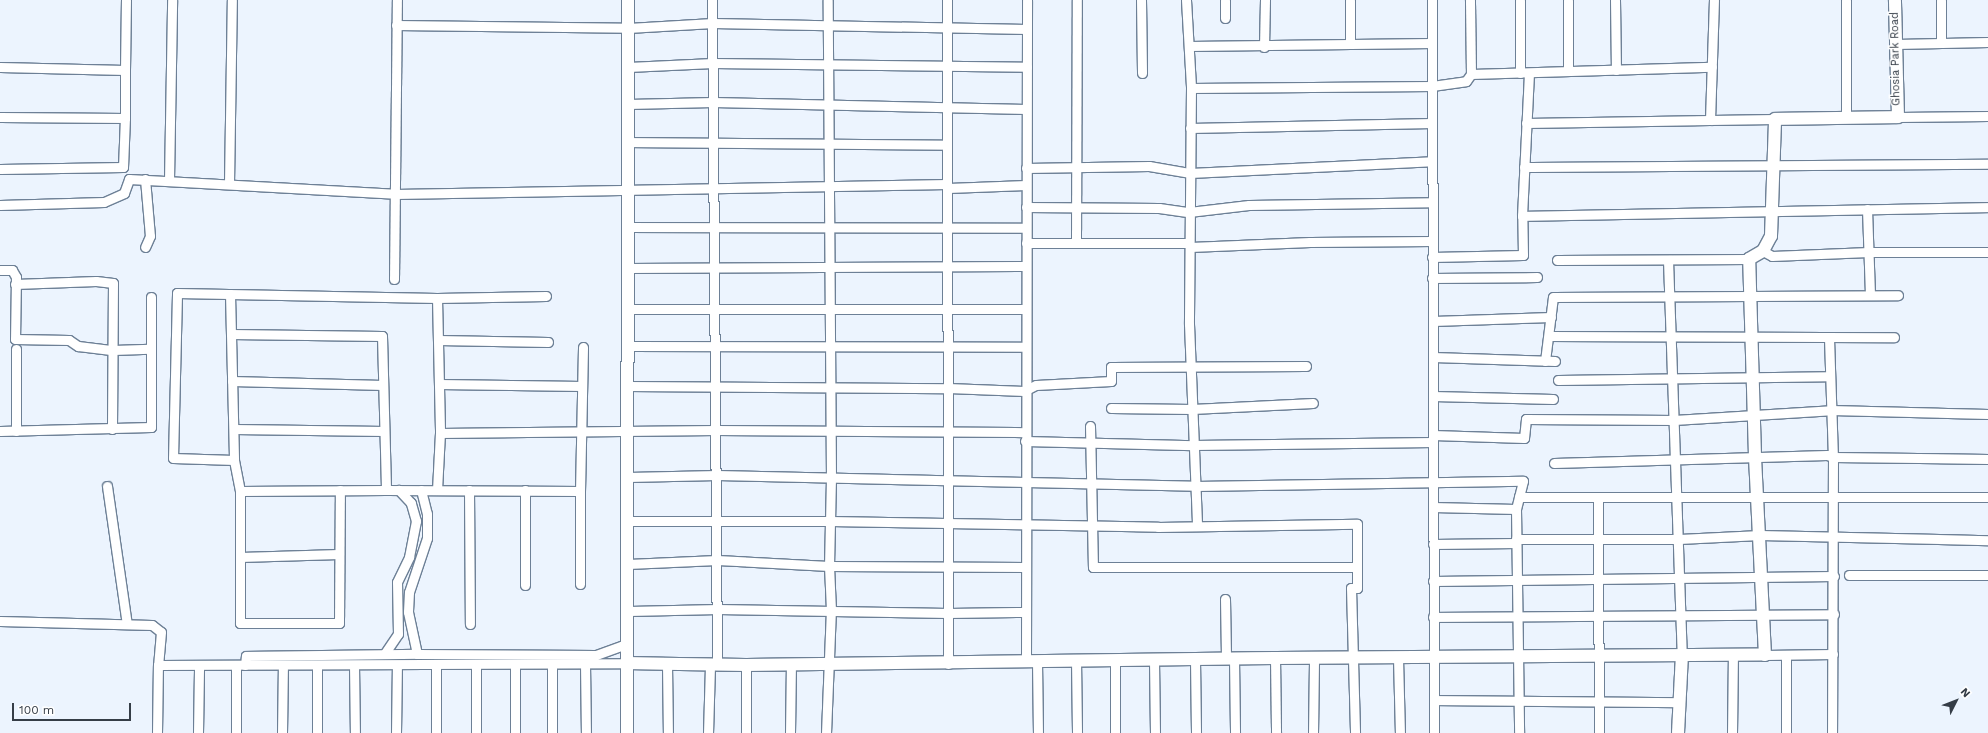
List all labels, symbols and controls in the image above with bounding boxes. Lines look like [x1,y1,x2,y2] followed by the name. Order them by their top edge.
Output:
[1889,12,1903,106] street label: Ghosia Park Road
[1936,681,1976,721] north arrow
[1958,685,1973,700] text: N
[14,695,133,721] scale bar
[19,703,54,717] text: 100 m

